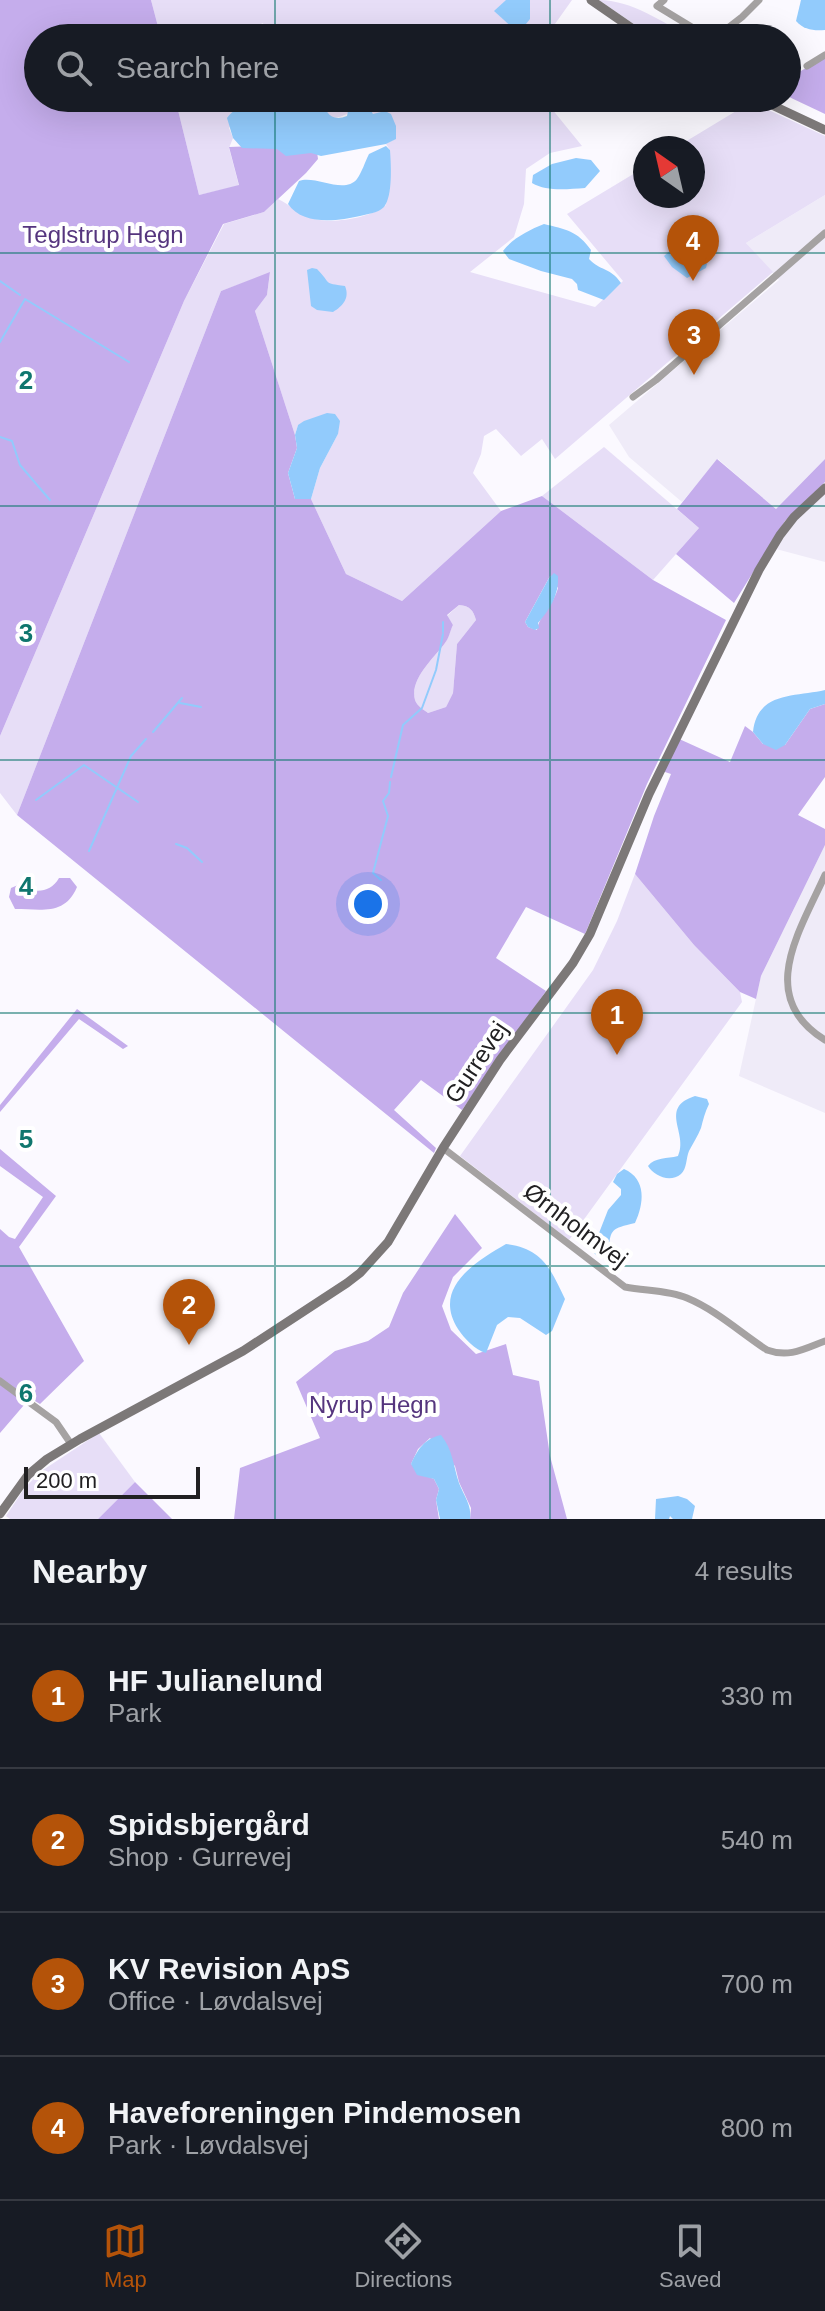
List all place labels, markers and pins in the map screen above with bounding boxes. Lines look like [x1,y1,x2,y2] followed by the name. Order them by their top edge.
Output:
[667,215,719,281] pin: 4
[668,309,720,375] pin: 3
[591,989,643,1055] pin: 1
[163,1279,215,1345] pin: 2

